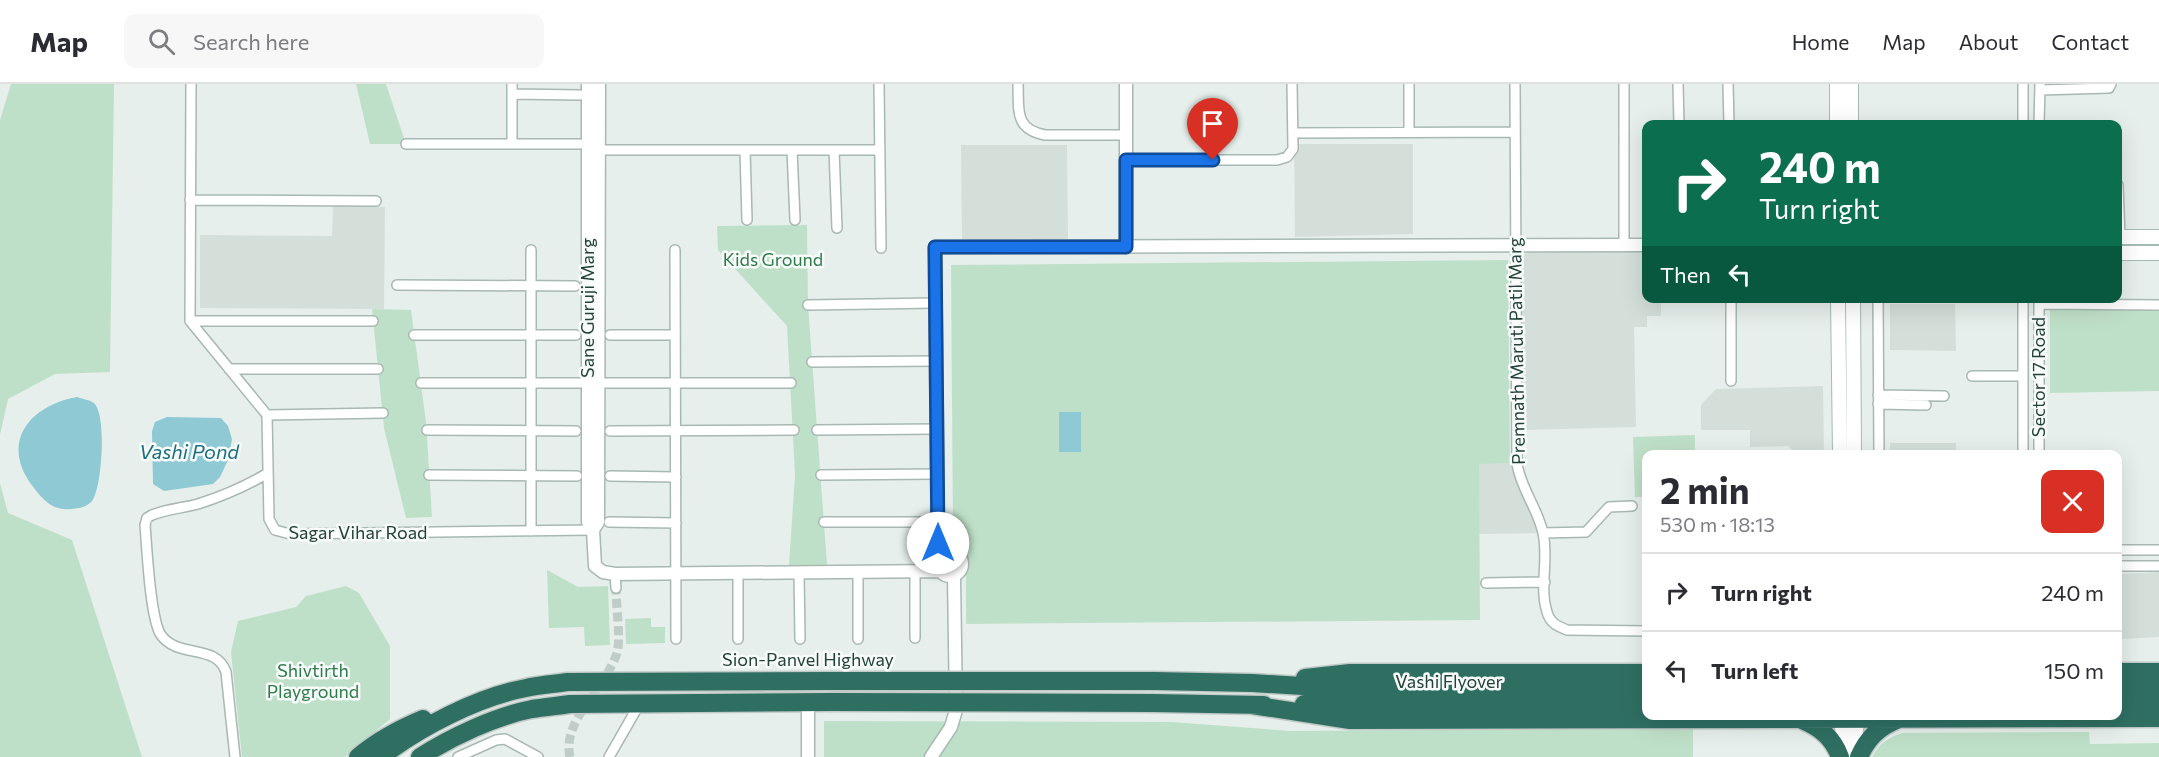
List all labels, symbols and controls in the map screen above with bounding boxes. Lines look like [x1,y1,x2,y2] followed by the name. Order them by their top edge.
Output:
[124,14,544,68] search box
[30,24,88,58] text: Map
[145,25,178,58] icon: search
[193,28,309,55] text: Search here
[1792,29,1849,54] text: Home
[1882,29,1926,54] text: Map
[1959,29,2018,54] text: About
[2051,29,2129,54] text: Contact
[1187,98,1238,160] pin
[1196,107,1229,140] icon: arrive
[1759,140,1881,192] text: 240 m
[1660,144,1738,222] icon: right
[1759,192,1879,225] text: Turn right
[1503,237,1529,465] street label: Premnath Maruti Patil Marg
[576,238,598,378] street label: Sane Guruji Marg
[723,248,823,270] park label: Kids Ground
[1723,258,1756,291] icon: left
[1660,261,1711,288] text: Then
[2027,317,2049,437] street label: Sector 17 Road
[139,439,240,463] water label: Vashi Pond
[1660,467,1750,511] text: 2 min
[2041,470,2104,533] button: close
[906,511,970,575] position arrow
[1660,512,1775,536] text: 530 m · 18:13
[288,521,428,543] street label: Sagar Vihar Road
[1660,576,1693,609] icon: right
[1711,579,1812,606] text: Turn right
[2041,579,2104,606] text: 240 m
[722,648,894,670] street label: Sion-Panvel Highway
[1660,654,1693,687] icon: left
[1711,657,1798,684] text: Turn left
[2044,657,2104,684] text: 150 m
[267,659,359,702] park label: Shivtirth Playground
[1395,670,1503,692] street label: Vashi Flyover

